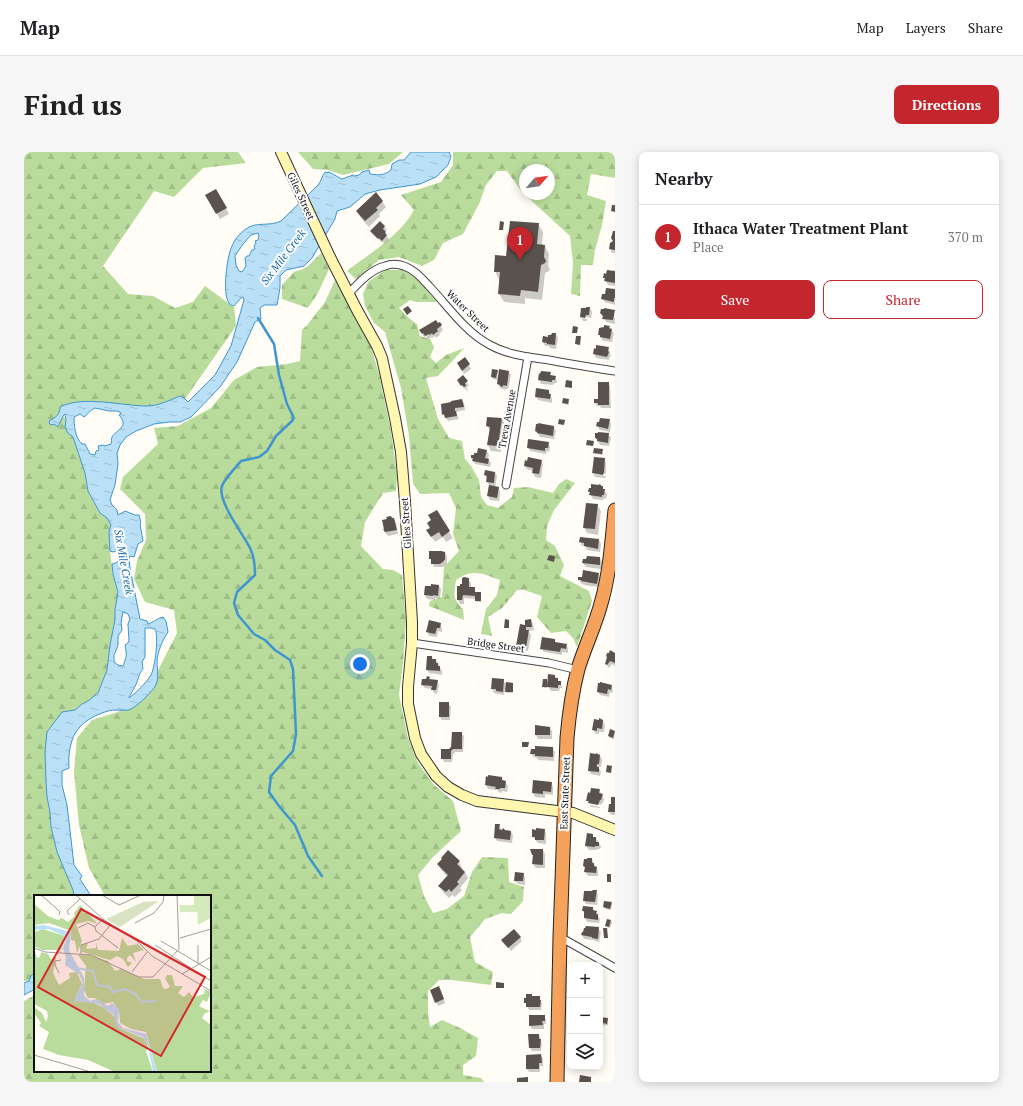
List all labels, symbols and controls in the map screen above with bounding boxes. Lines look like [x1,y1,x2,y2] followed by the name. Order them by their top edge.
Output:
[20,15,60,40] text: Map
[857,18,884,37] text: Map
[906,18,946,37] text: Layers
[968,18,1003,37] text: Share
[894,85,999,124] button: Directions
[24,86,122,123] text: Find us
[519,164,555,200] north arrow
[655,167,713,190] text: Nearby
[284,170,318,222] street label: Giles Street
[693,218,908,238] text: Ithaca Water Treatment Plant
[257,226,309,288] water label: Six Mile Creek
[507,227,533,260] pin: 1
[664,228,672,246] text: 1
[948,228,983,246] text: 370 m
[693,238,724,256] text: Place
[655,280,815,319] button: Save
[823,280,983,319] button: Share
[444,287,493,335] street label: Water Street
[495,388,519,450] street label: Treva Avenue
[398,497,414,549] street label: Giles Street
[111,528,137,597] water label: Six Mile Creek
[466,635,526,656] street label: Bridge Street
[350,654,370,674] your location
[557,756,573,830] street label: East State Street
[34,895,211,1072] inset map
[567,962,603,1070] map controls
[567,962,603,998] button: +
[567,998,603,1034] button: −
[567,1034,603,1070] button: layers

